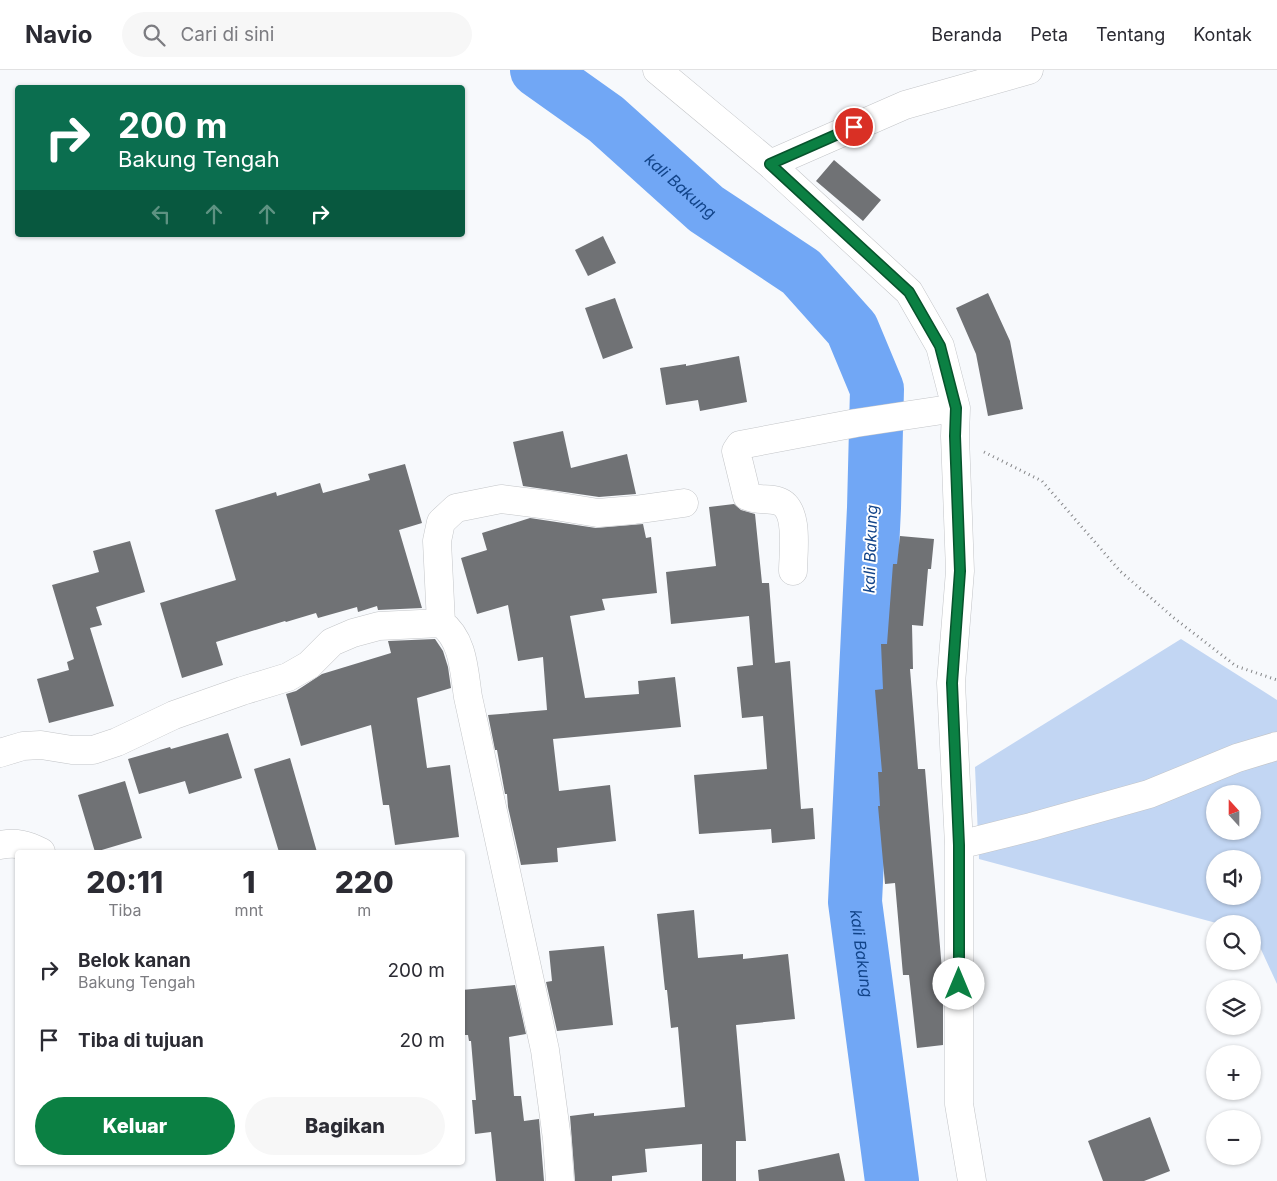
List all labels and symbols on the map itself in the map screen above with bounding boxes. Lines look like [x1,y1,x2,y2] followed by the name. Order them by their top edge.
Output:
[833,106,875,148] pin
[641,149,720,223] water label: kali Bakung
[858,504,882,593] water label: kali Bakung
[1206,785,1261,840] north arrow
[846,908,878,999] water label: kali Bakung
[932,957,984,1009] position arrow

